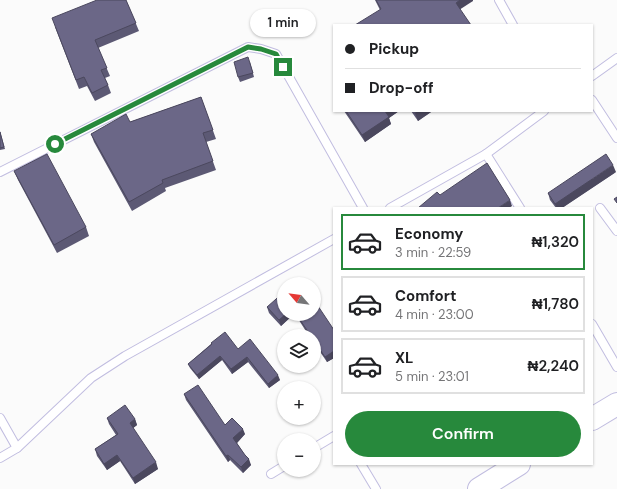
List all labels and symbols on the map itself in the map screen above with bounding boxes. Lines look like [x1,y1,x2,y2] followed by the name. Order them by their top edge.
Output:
[250,9,316,37] callout: 1 min
[274,58,292,76] route end
[46,135,64,153] route start
[277,277,321,321] north arrow

